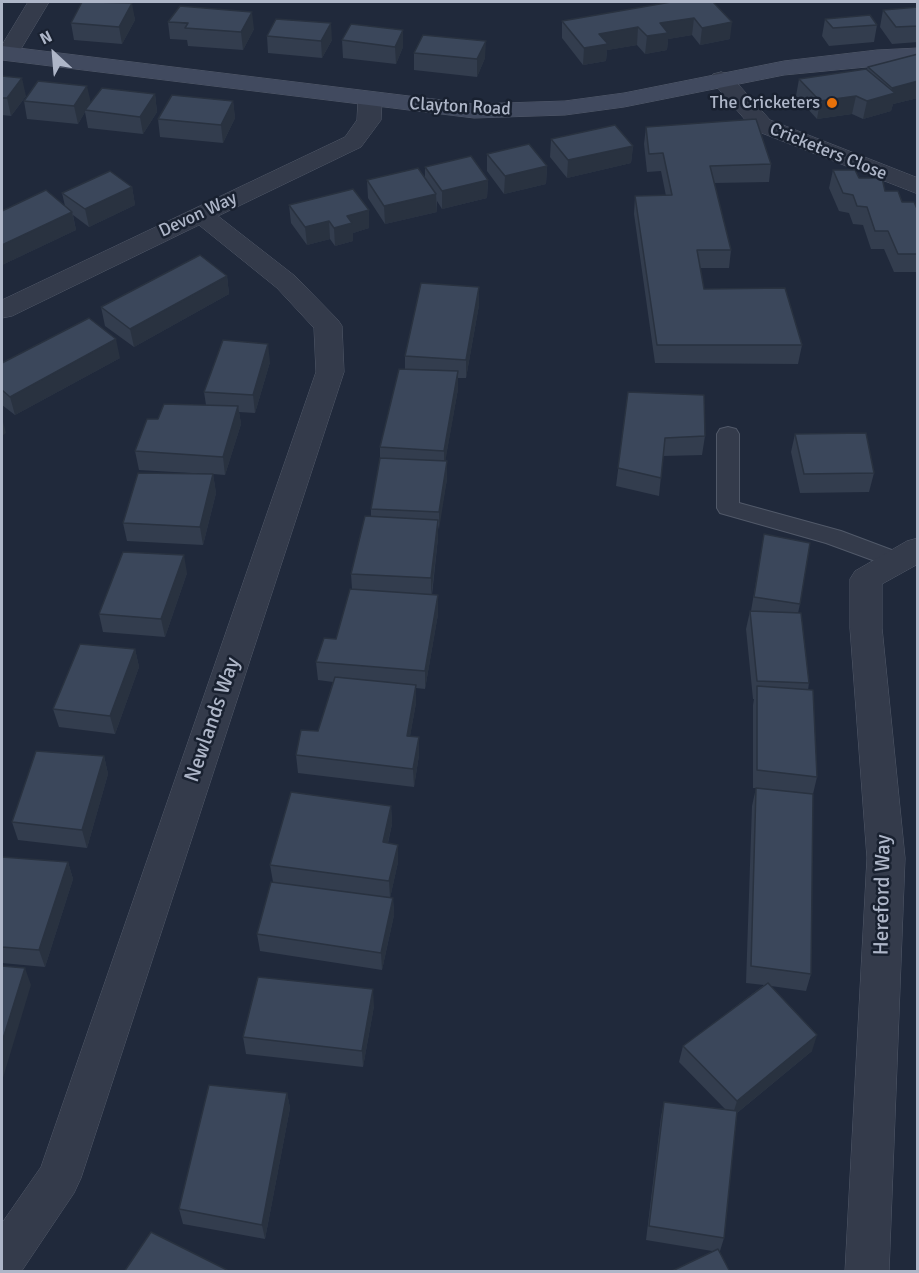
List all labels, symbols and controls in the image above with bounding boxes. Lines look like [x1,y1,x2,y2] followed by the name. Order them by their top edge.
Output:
[24,24,84,84] north arrow
[37,26,55,49] text: N
[710,92,820,114] place label: The Cricketers
[409,94,511,120] street label: Clayton Road
[825,96,839,110] marker: The Cricketers
[766,119,890,185] street label: Cricketers Close
[156,188,240,242] street label: Devon Way
[180,654,246,786] street label: Newlands Way
[869,834,897,956] street label: Hereford Way

